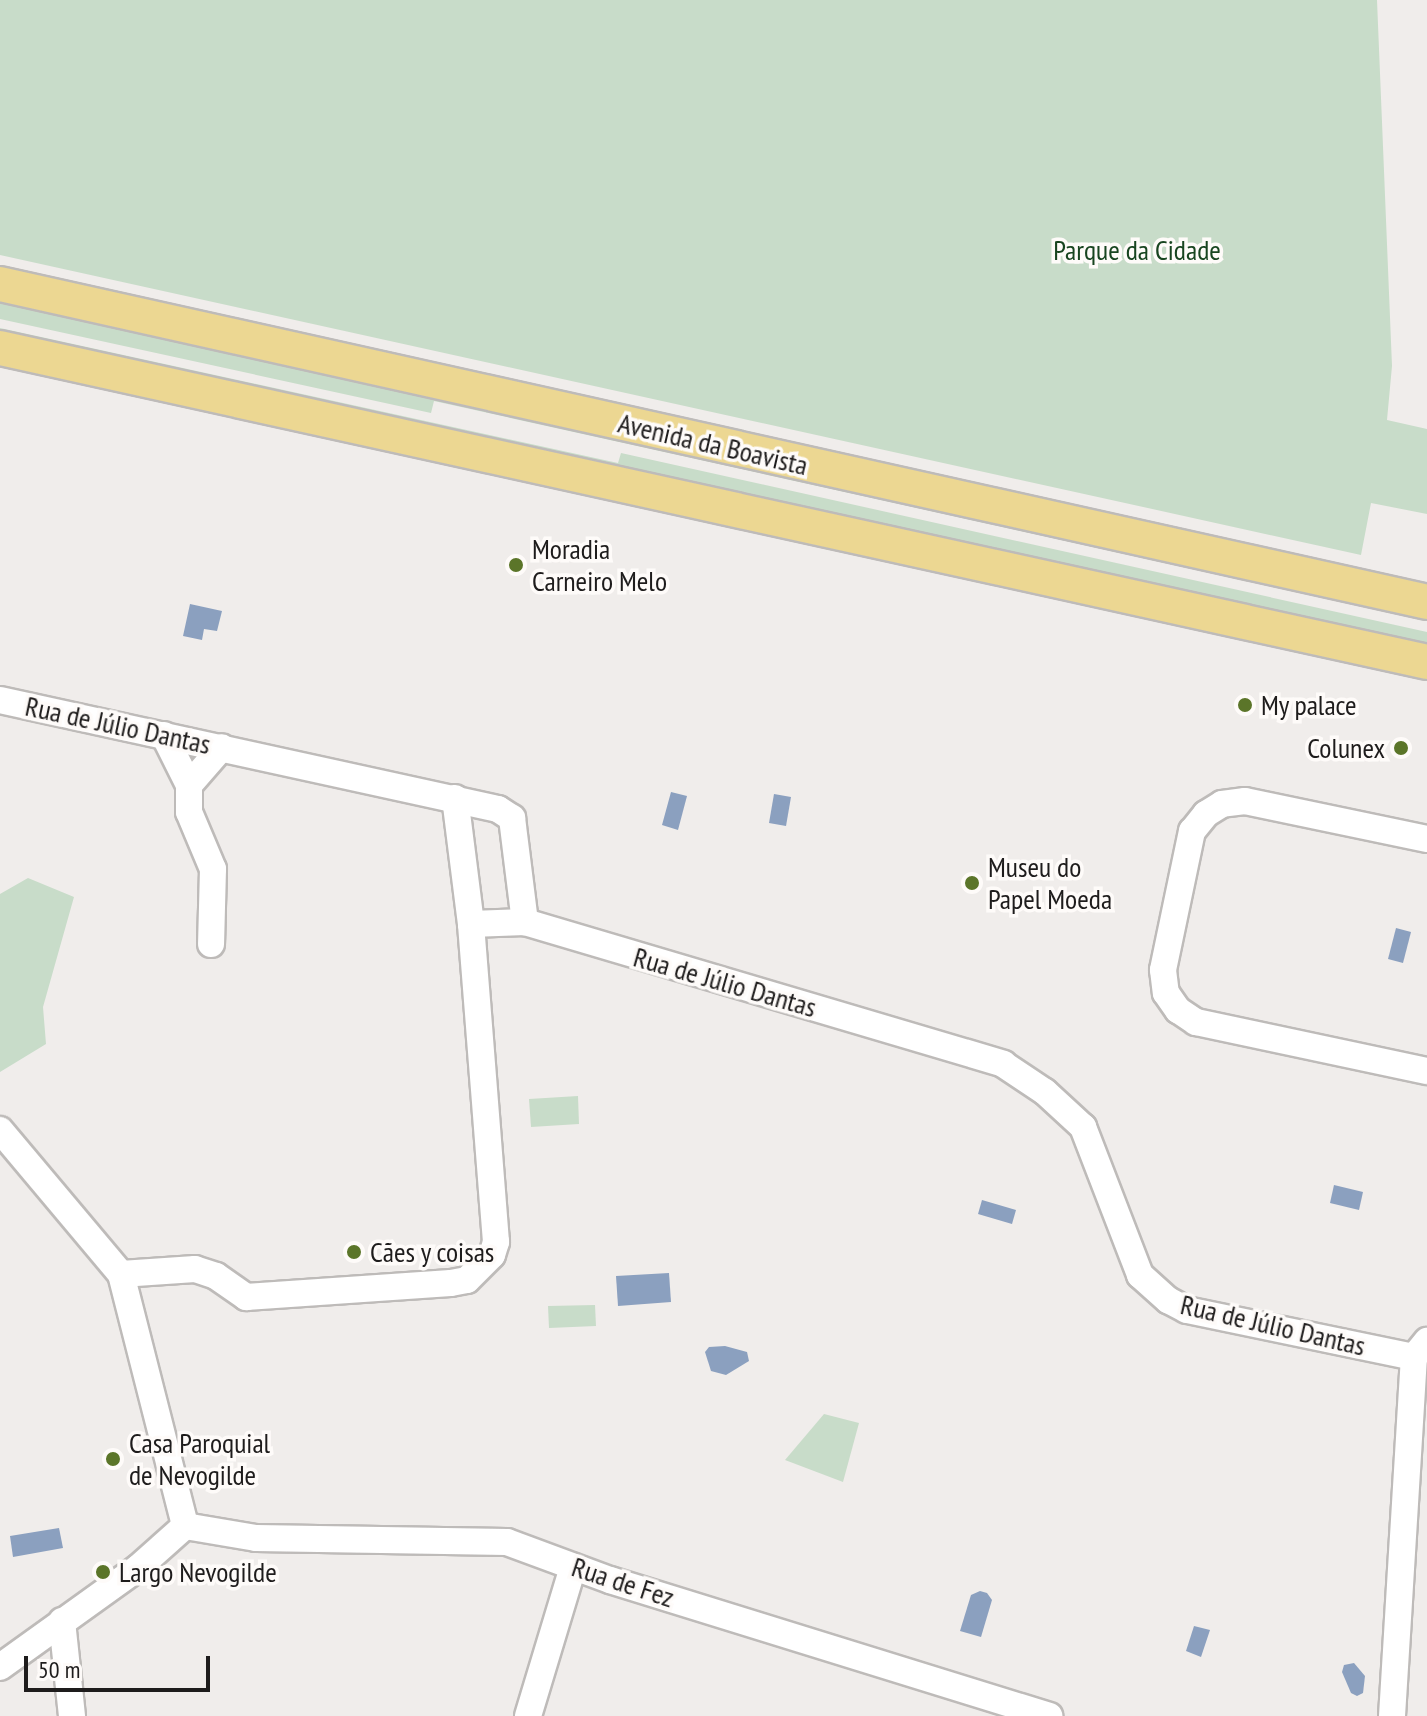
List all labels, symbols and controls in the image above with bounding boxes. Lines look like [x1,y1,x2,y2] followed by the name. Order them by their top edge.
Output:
[1053,233,1221,267] park label: Parque da Cidade
[615,406,811,482] street label: Avenida da Boavista
[532,532,667,598] place label: Moradia Carneiro Melo
[507,556,525,574] marker: Moradia Carneiro Melo
[1261,688,1357,722] place label: My palace
[22,689,214,761] street label: Rua de Júlio Dantas
[1236,696,1254,714] marker: My palace
[1307,731,1385,765] place label: Colunex
[1392,739,1410,757] marker: Colunex
[988,850,1112,916] place label: Museu do Papel Moeda
[963,874,981,892] marker: Museu do Papel Moeda
[630,940,820,1024] street label: Rua de Júlio Dantas
[370,1235,495,1269] place label: Cães y coisas
[345,1243,363,1261] marker: Cães y coisas
[1177,1287,1369,1363] street label: Rua de Júlio Dantas
[129,1426,270,1492] place label: Casa Paroquial de Nevogilde
[104,1450,122,1468] marker: Casa Paroquial de Nevogilde
[568,1550,678,1614] street label: Rua de Fez
[119,1555,277,1589] place label: Largo Nevogilde
[94,1563,112,1581] marker: Largo Nevogilde
[28,1640,214,1690] scale bar
[38,1654,80,1685] text: 50 m

